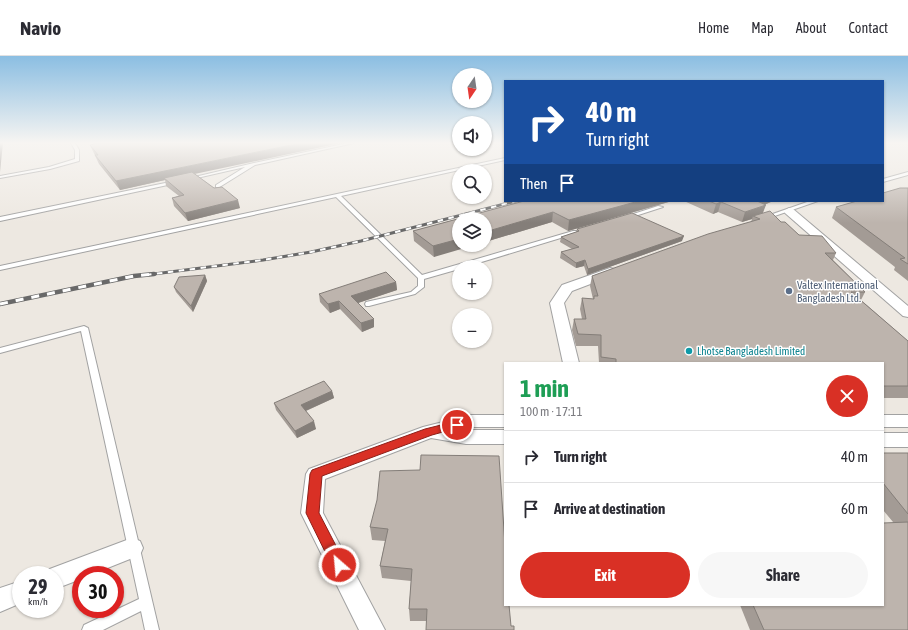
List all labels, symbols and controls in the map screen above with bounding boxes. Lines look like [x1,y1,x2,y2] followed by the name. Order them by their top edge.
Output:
[20,17,61,39] text: Navio
[698,20,729,36] text: Home
[751,20,774,36] text: Map
[796,20,827,36] text: About
[849,20,888,36] text: Contact
[452,68,492,108] north arrow
[452,68,492,348] map controls
[520,96,572,148] icon: right
[586,96,636,128] text: 40 m
[452,116,492,156] button: sound
[586,129,649,150] text: Turn right
[452,164,492,204] button: search
[556,172,578,194] icon: arrive
[520,175,548,192] text: Then
[452,212,492,252] button: layers
[452,260,492,300] button: +
[797,279,878,304] place label: Valtex International Bangladesh Ltd.
[784,286,794,296] marker: Valtex International Bangladesh Ltd.
[452,308,492,348] button: −
[697,345,805,357] place label: Lhotse Bangladesh Limited
[684,346,694,356] marker: Lhotse Bangladesh Limited
[520,375,569,402] text: 1 min
[826,375,868,417] button: close
[520,404,583,419] text: 100 m · 17:11
[440,408,474,442] pin
[446,414,468,436] icon: arrive
[520,446,542,468] icon: right
[554,448,607,465] text: Turn right
[841,448,868,465] text: 40 m
[520,498,542,520] icon: arrive
[554,500,665,517] text: Arrive at destination
[841,500,868,517] text: 60 m
[318,544,360,586] position arrow
[520,552,690,598] button: Exit
[698,552,868,598] button: Share
[72,566,124,618] speed limit sign: 30
[29,575,47,598] text: 29
[28,596,48,607] text: km/h

